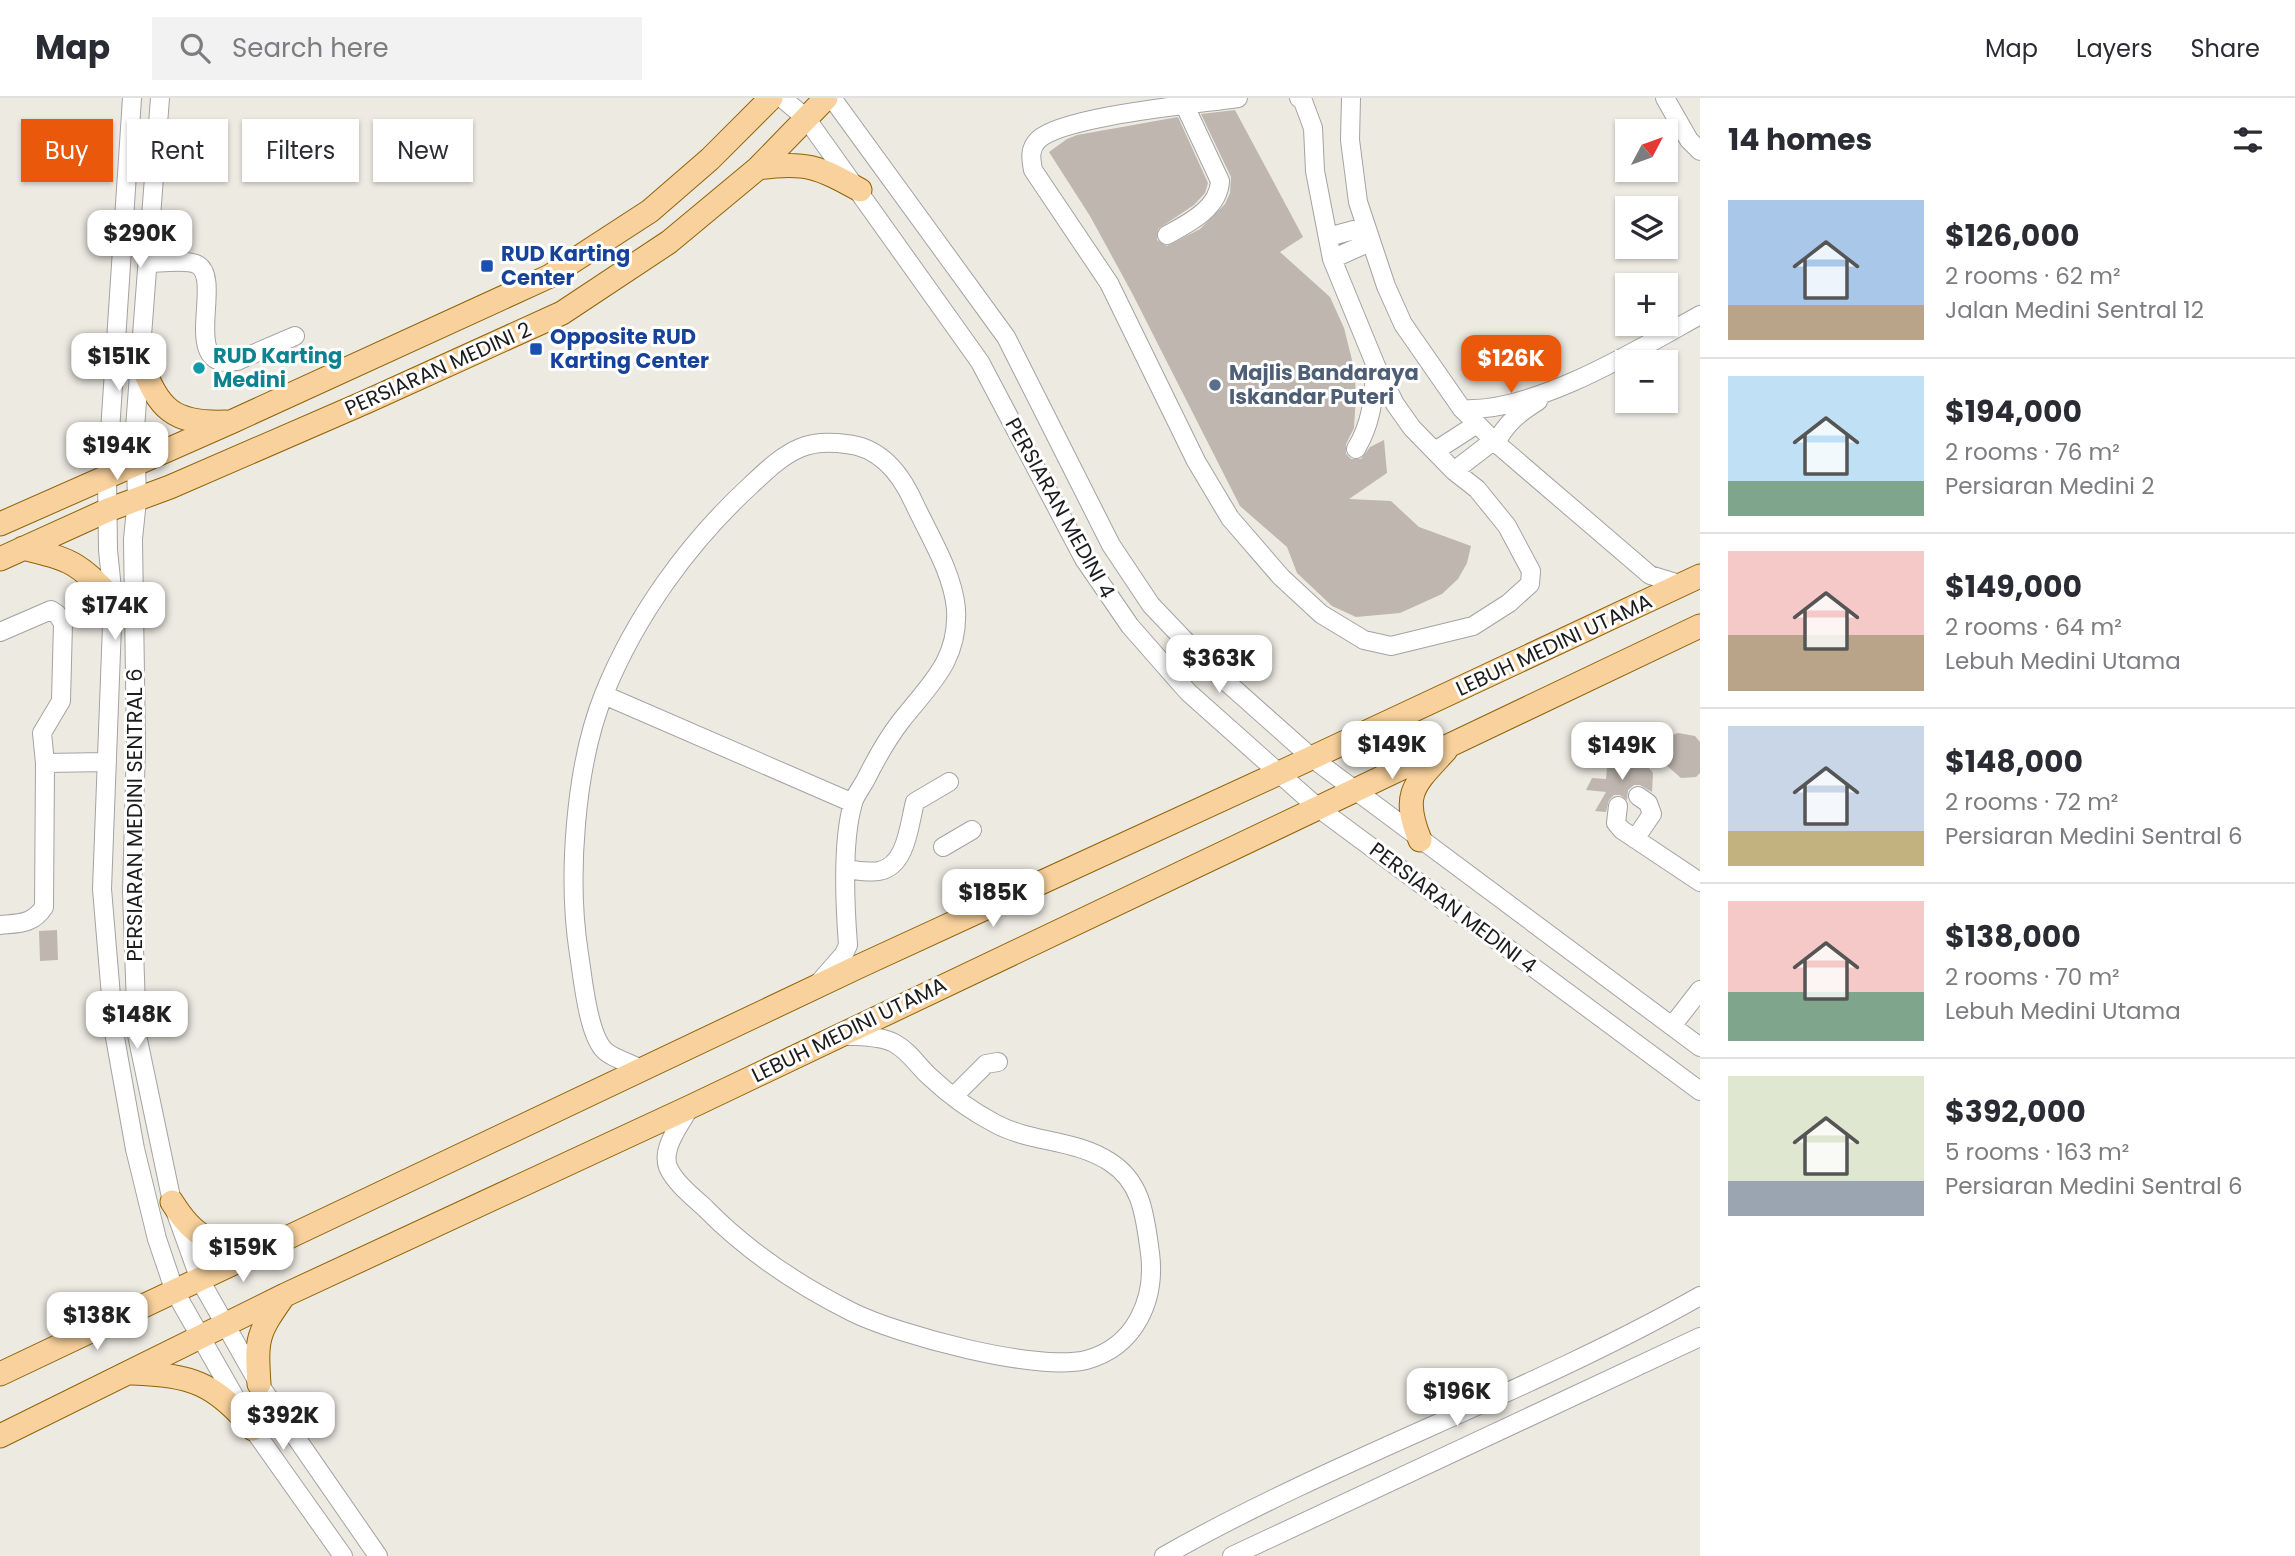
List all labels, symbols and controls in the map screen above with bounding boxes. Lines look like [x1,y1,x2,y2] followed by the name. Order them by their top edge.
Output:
[152,17,642,80] search box
[35,24,110,71] text: Map
[176,29,214,67] icon: search
[232,30,389,66] text: Search here
[1985,32,2038,65] text: Map
[2076,32,2152,65] text: Layers
[2190,32,2260,65] text: Share
[1728,118,1872,161] text: 14 homes
[21,119,113,182] chip: Buy
[127,119,228,182] chip: Rent
[242,119,359,182] chip: Filters
[373,119,473,182] chip: New
[1615,119,1678,182] north arrow
[1615,119,1678,413] map controls
[2229,121,2267,159] icon: filters
[1615,196,1678,259] button: layers
[91,211,189,270] pin: $290K
[1945,214,2080,257] text: $126,000
[103,217,177,249] text: $290K
[1784,228,1868,312] icon: home
[501,239,630,292] place label: RUD Karting Center
[479,258,495,274] marker: RUD Karting Center
[1945,260,2121,292] text: 2 rooms · 62 m²
[1615,273,1678,336] button: +
[1945,294,2204,326] text: Jalan Medini Sentral 12
[340,314,536,423] street label: PERSIARAN MEDINI 2
[550,322,709,375] place label: Opposite RUD Karting Center
[70,334,168,393] pin: $151K
[1462,336,1560,395] pin: $126K
[87,340,151,372] text: $151K
[213,341,342,394] place label: RUD Karting Medini
[528,341,544,357] marker: Opposite RUD Karting Center
[1477,342,1545,374] text: $126K
[1615,350,1678,413] button: −
[1229,358,1419,411] place label: Majlis Bandaraya Iskandar Puteri
[191,360,207,376] marker: RUD Karting Medini
[1207,377,1223,393] marker: Majlis Bandaraya Iskandar Puteri
[1945,390,2082,433] text: $194,000
[1784,404,1868,488] icon: home
[999,412,1122,603] street label: PERSIARAN MEDINI 4
[68,422,166,482] pin: $194K
[82,429,152,461] text: $194K
[1945,436,2120,468] text: 2 rooms · 76 m²
[1945,470,2154,502] text: Persiaran Medini 2
[1945,565,2082,608] text: $149,000
[1784,579,1868,663] icon: home
[66,582,164,642] pin: $174K
[1451,586,1657,703] street label: LEBUH MEDINI UTAMA
[81,589,149,621] text: $174K
[1945,611,2122,643] text: 2 rooms · 64 m²
[1170,636,1268,695] pin: $363K
[1182,642,1256,674] text: $363K
[1945,645,2181,677] text: Lebuh Medini Utama
[120,668,149,962] street label: PERSIARAN MEDINI SENTRAL 6
[1343,722,1441,781] pin: $149K
[1573,722,1671,782] pin: $149K
[1357,728,1427,760] text: $149K
[1587,729,1657,761] text: $149K
[1945,740,2083,783] text: $148,000
[1784,754,1868,838] icon: home
[1945,786,2118,818] text: 2 rooms · 72 m²
[1945,820,2243,852] text: Persiaran Medini Sentral 6
[1364,835,1543,980] street label: PERSIARAN MEDINI 4
[944,870,1042,929] pin: $185K
[958,876,1028,908] text: $185K
[1945,915,2081,958] text: $138,000
[1784,929,1868,1013] icon: home
[1945,961,2120,993] text: 2 rooms · 70 m²
[747,970,951,1089] street label: LEBUH MEDINI UTAMA
[88,992,186,1051] pin: $148K
[1945,995,2181,1027] text: Lebuh Medini Utama
[102,998,172,1030] text: $148K
[1945,1090,2086,1133] text: $392,000
[1784,1104,1868,1188] icon: home
[1945,1136,2129,1168] text: 5 rooms · 163 m²
[1945,1170,2243,1202] text: Persiaran Medini Sentral 6
[194,1224,292,1284] pin: $159K
[209,1231,277,1263] text: $159K
[48,1292,146,1352] pin: $138K
[63,1299,131,1331] text: $138K
[1408,1368,1506,1428] pin: $196K
[1423,1375,1491,1407] text: $196K
[234,1392,332,1452] pin: $392K
[247,1399,319,1431] text: $392K

